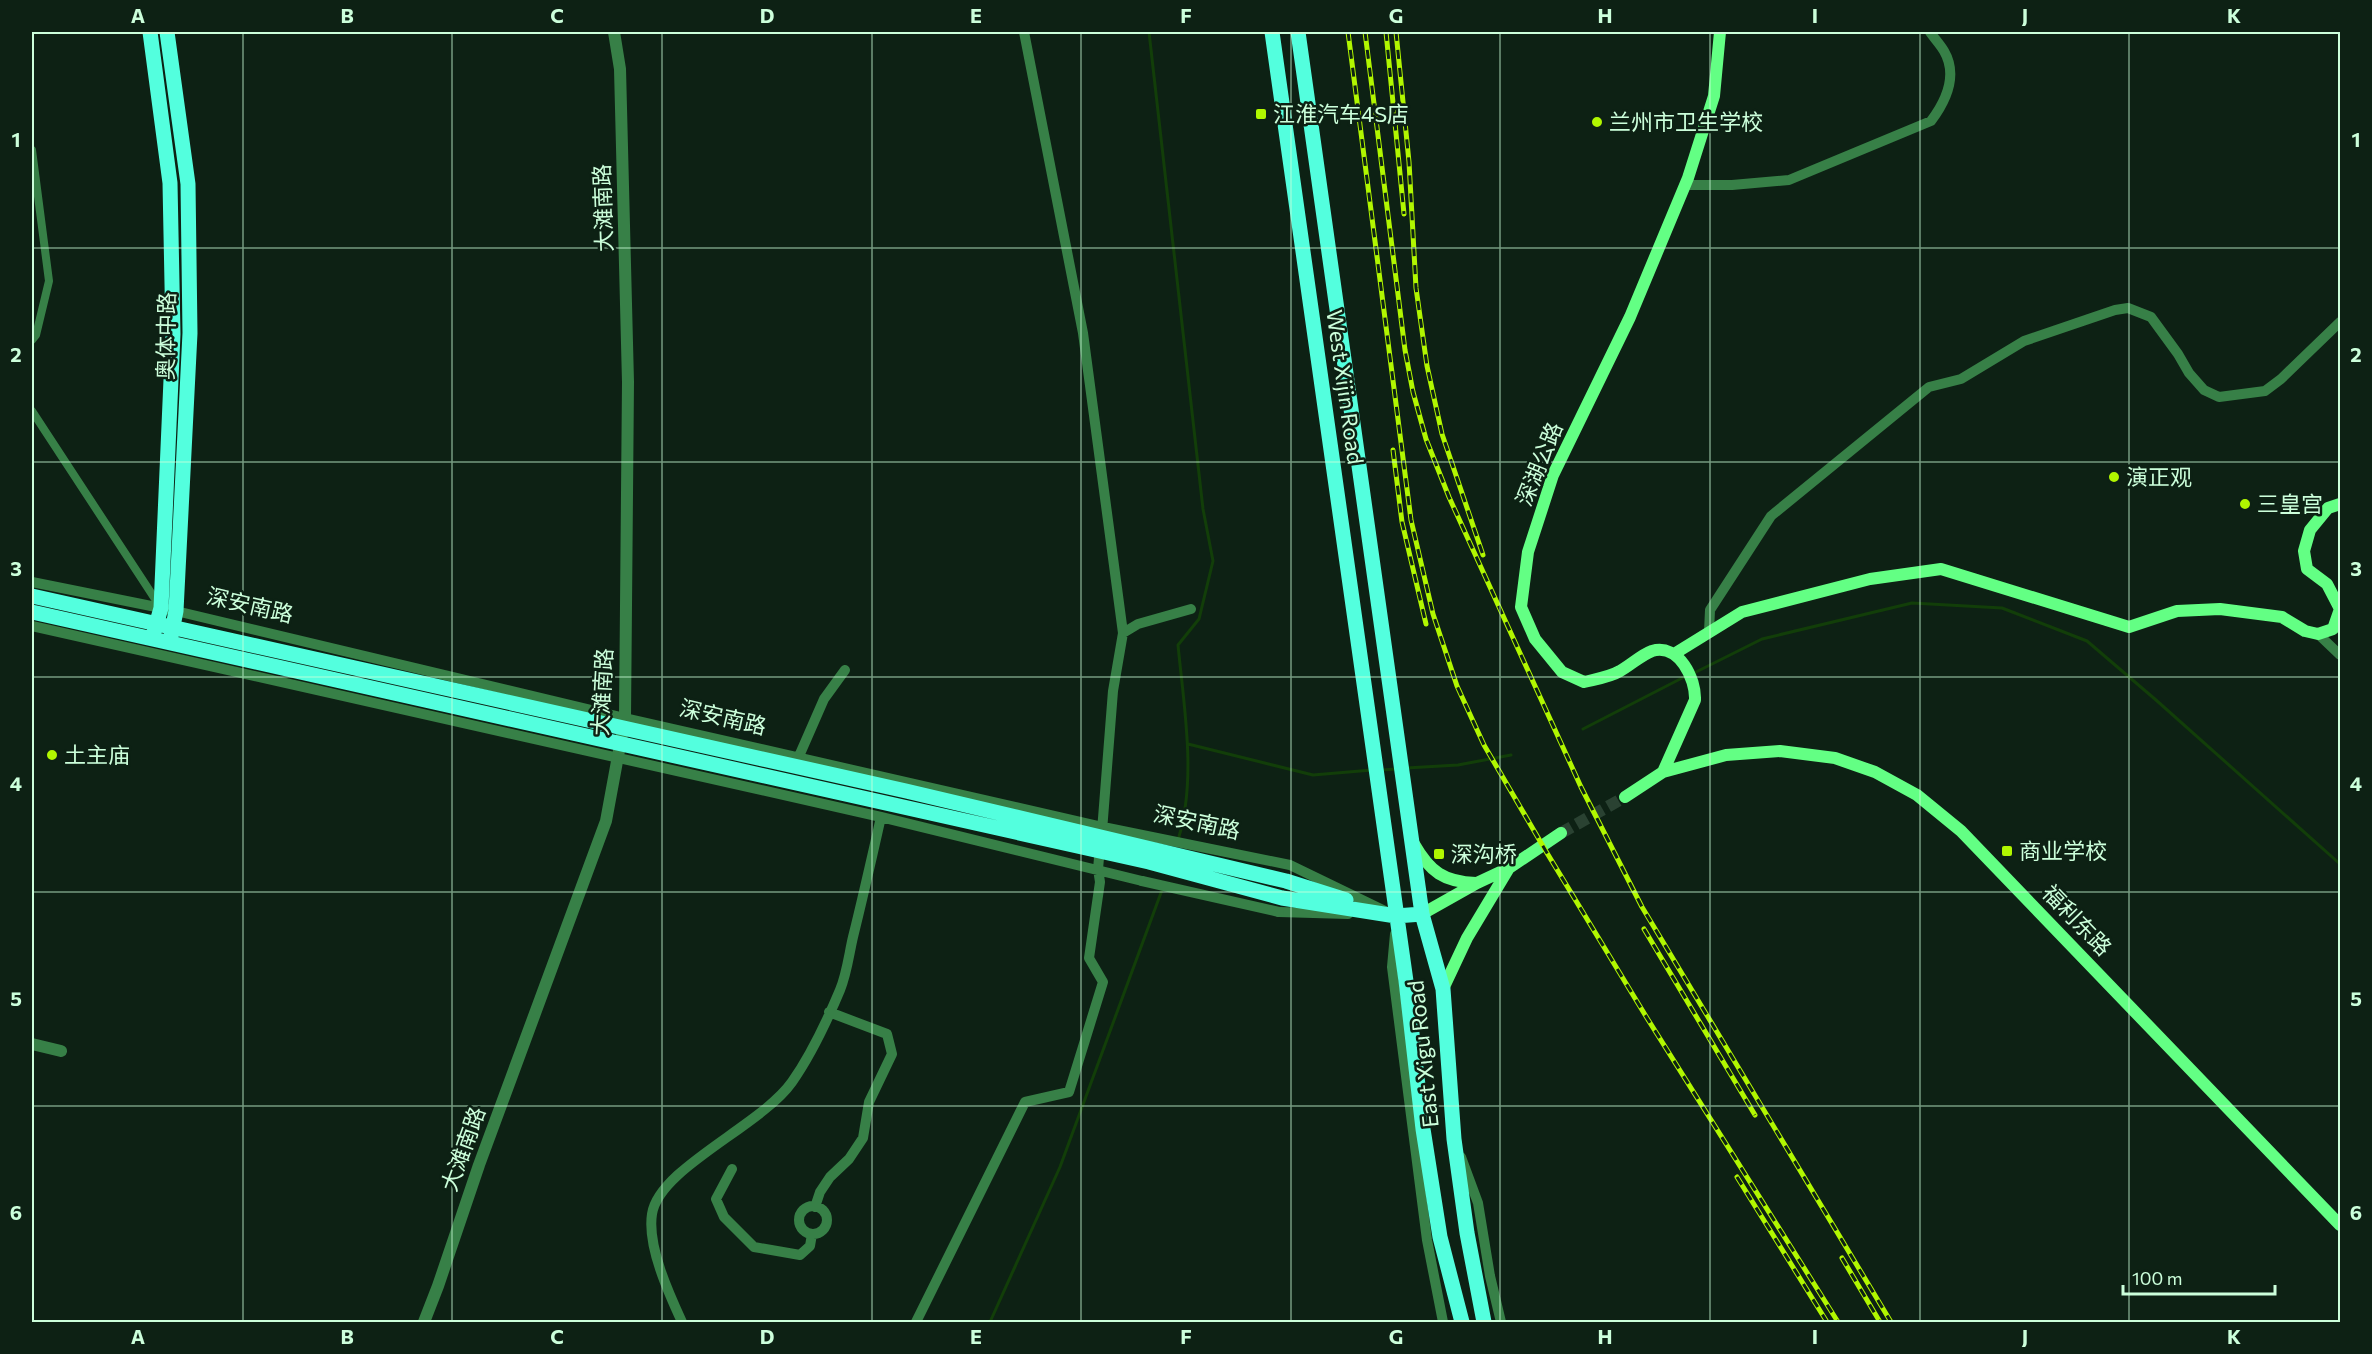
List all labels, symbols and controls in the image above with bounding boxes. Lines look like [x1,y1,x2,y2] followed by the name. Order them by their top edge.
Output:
[131,3,145,27] text: A
[340,3,354,27] text: B
[550,3,564,27] text: C
[760,3,774,27] text: D
[970,3,982,27] text: E
[1180,3,1192,27] text: F
[1389,3,1403,27] text: G
[1598,3,1613,27] text: H
[1812,3,1818,27] text: I
[2022,3,2028,27] text: J
[2227,3,2241,27] text: K
[1273,100,1409,127] place label: 江淮汽车4S店
[1254,107,1268,121] marker: 江淮汽车4S店
[1609,108,1763,135] place label: 兰州市卫生学校
[1590,115,1604,129] marker: 兰州市卫生学校
[11,127,21,151] text: 1
[2351,127,2361,151] text: 1
[587,164,618,252] street label: 大滩南路
[151,292,180,380] street label: 奥体中路
[1321,308,1370,466] street label: West Xijin Road
[10,342,22,366] text: 2
[2350,342,2362,366] text: 2
[1510,418,1568,510] street label: 深湖公路
[2126,463,2192,490] place label: 演正观
[2107,470,2121,484] marker: 演正观
[2257,490,2323,517] place label: 三皇宫
[2238,497,2252,511] marker: 三皇宫
[10,556,22,580] text: 3
[2350,556,2362,580] text: 3
[204,581,296,628] street label: 深安南路
[586,647,617,737] street label: 大滩南路
[677,693,769,740] street label: 深安南路
[64,741,130,768] place label: 土主庙
[45,748,59,762] marker: 土主庙
[10,771,22,795] text: 4
[2350,771,2362,795] text: 4
[1151,799,1243,844] street label: 深安南路
[2019,837,2107,864] place label: 商业学校
[1451,840,1517,867] place label: 深沟桥
[2000,844,2014,858] marker: 商业学校
[1432,847,1446,861] marker: 深沟桥
[2037,879,2118,961] street label: 福利东路
[1401,979,1444,1129] street label: East Xigu Road
[10,986,22,1010] text: 5
[2350,986,2362,1010] text: 5
[435,1103,490,1195] street label: 大滩南路
[10,1200,22,1224] text: 6
[2350,1200,2362,1224] text: 6
[2123,1258,2274,1296] scale bar
[2132,1267,2182,1289] text: 100 m
[131,1324,145,1348] text: A
[340,1324,354,1348] text: B
[550,1324,564,1348] text: C
[760,1324,774,1348] text: D
[970,1324,982,1348] text: E
[1180,1324,1192,1348] text: F
[1389,1324,1403,1348] text: G
[1598,1324,1613,1348] text: H
[1812,1324,1818,1348] text: I
[2022,1324,2028,1348] text: J
[2227,1324,2241,1348] text: K

